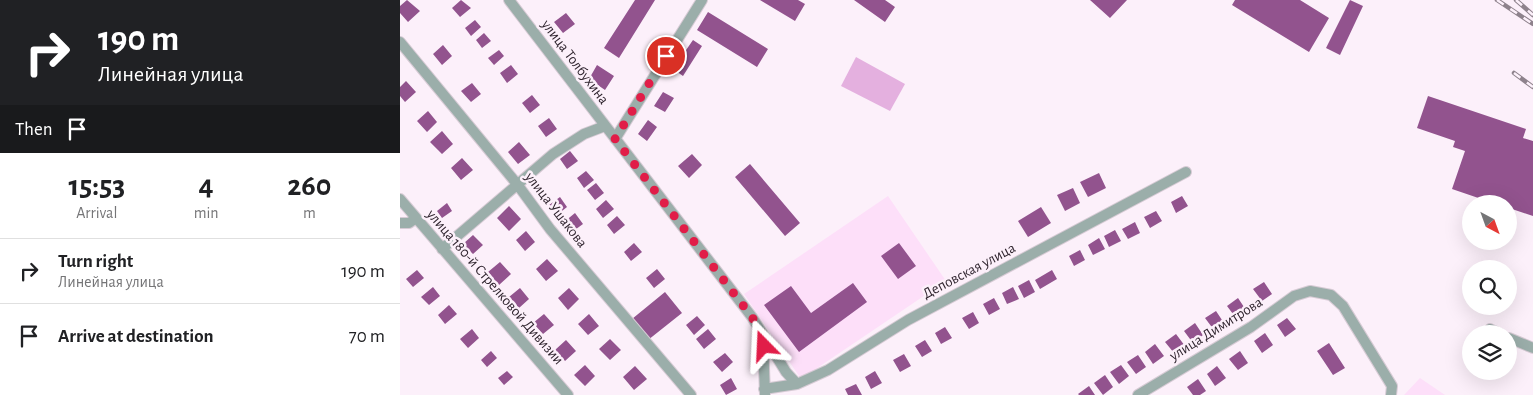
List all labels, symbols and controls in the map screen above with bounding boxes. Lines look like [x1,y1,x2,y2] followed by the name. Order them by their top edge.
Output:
[538,16,612,107] street label: улица Толбухина
[15,20,80,85] icon: right
[98,22,179,57] text: 190 m
[645,35,687,77] pin
[652,42,680,70] icon: arrive
[98,63,243,85] text: Линейная улица
[63,115,91,143] icon: arrive
[15,120,53,139] text: Then
[522,169,590,251] street label: улица Ушакова
[69,171,125,201] text: 15:53
[199,171,214,201] text: 4
[287,171,331,201] text: 260
[1462,195,1518,250] north arrow
[1462,195,1517,380] map controls
[76,205,117,221] text: Arrival
[194,205,219,221] text: min
[303,205,316,221] text: m
[423,206,566,367] street label: улица 180-й Стрелковой Дивизии
[920,240,1018,302] street label: Деповская улица
[58,252,133,271] text: Turn right
[15,257,43,285] icon: right
[1462,260,1517,315] button: search
[341,262,385,281] text: 190 m
[58,274,164,290] text: Линейная улица
[1166,294,1265,364] street label: улица Димитрова
[737,319,789,371] position arrow
[15,322,43,350] icon: arrive
[1462,325,1517,380] button: layers
[58,327,214,346] text: Arrive at destination
[349,327,385,346] text: 70 m

